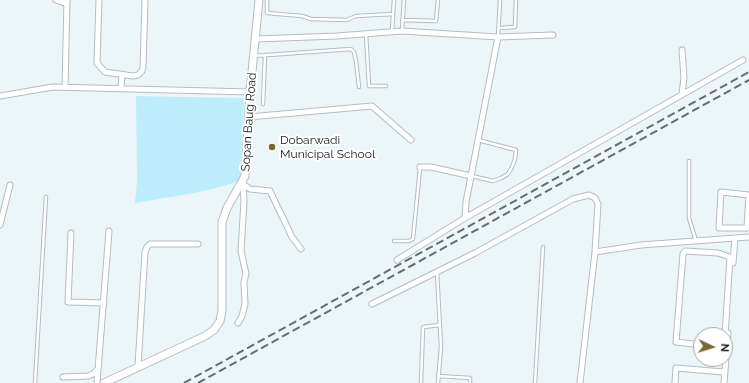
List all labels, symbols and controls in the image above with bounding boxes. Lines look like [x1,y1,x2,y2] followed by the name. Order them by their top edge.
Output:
[238,72,260,172] street label: Sopan Baug Road
[280,133,375,161] place label: Dobarwadi Municipal School
[267,142,277,152] marker: Dobarwadi Municipal School
[693,327,733,367] north arrow
[718,343,731,352] text: N

